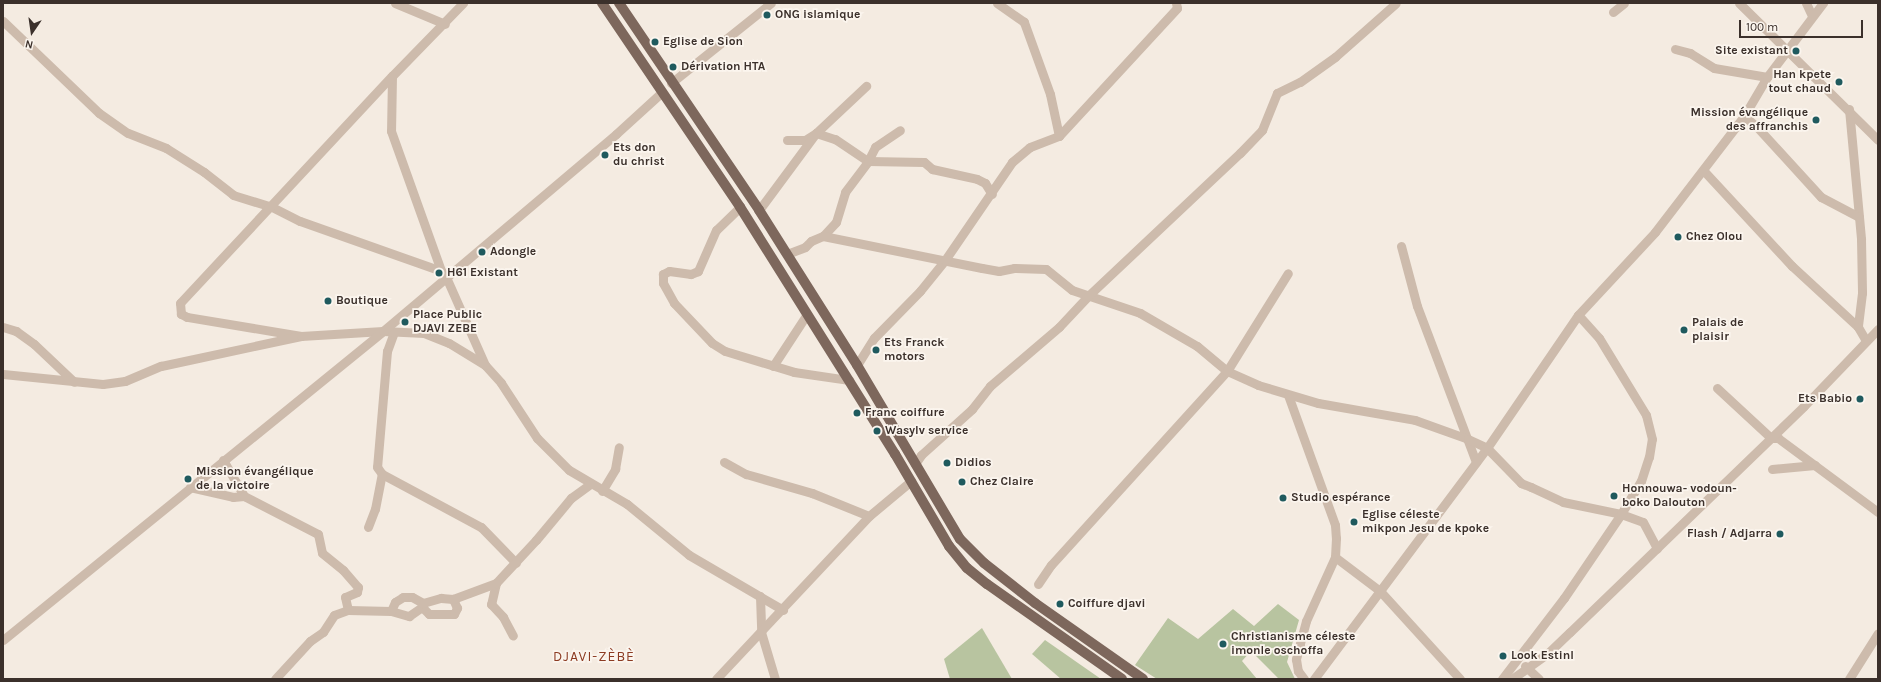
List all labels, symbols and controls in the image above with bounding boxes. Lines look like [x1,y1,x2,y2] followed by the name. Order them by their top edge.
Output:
[775,8,860,22] place label: ONG islamique
[762,10,772,20] marker: ONG islamique
[12,12,52,52] north arrow
[1741,12,1865,38] scale bar
[1746,20,1778,34] text: 100 m
[663,35,743,49] place label: Eglise de Sion
[24,37,35,51] text: N
[650,37,660,47] marker: Eglise de Sion
[1715,44,1788,58] place label: Site existant
[1791,46,1801,56] marker: Site existant
[681,60,765,74] place label: Dérivation HTA
[668,62,678,72] marker: Dérivation HTA
[1768,68,1831,96] place label: Han kpete tout chaud
[1834,77,1844,87] marker: Han kpete tout chaud
[1690,106,1808,134] place label: Mission évangélique des affranchis
[1811,115,1821,125] marker: Mission évangélique des affranchis
[613,141,664,169] place label: Ets don du christ
[600,150,610,160] marker: Ets don du christ
[1686,230,1743,244] place label: Chez Olou
[1673,232,1683,242] marker: Chez Olou
[490,245,536,259] place label: Adongle
[477,247,487,257] marker: Adongle
[447,266,518,280] place label: H61 Existant
[434,268,444,278] marker: H61 Existant
[336,294,388,308] place label: Boutique
[323,296,333,306] marker: Boutique
[413,308,482,336] place label: Place Public DJAVI ZEBE
[1692,316,1744,344] place label: Palais de plaisir
[400,317,410,327] marker: Place Public DJAVI ZEBE
[1679,325,1689,335] marker: Palais de plaisir
[884,336,944,364] place label: Ets Franck motors
[871,345,881,355] marker: Ets Franck motors
[1798,392,1852,406] place label: Ets Babio
[1855,394,1865,404] marker: Ets Babio
[865,406,945,420] place label: Franc coiffure
[852,408,862,418] marker: Franc coiffure
[885,424,968,438] place label: Wasylv service
[872,426,882,436] marker: Wasylv service
[955,456,992,470] place label: Didios
[942,458,952,468] marker: Didios
[196,465,314,493] place label: Mission évangélique de la victoire
[183,474,193,484] marker: Mission évangélique de la victoire
[970,475,1034,489] place label: Chez Claire
[957,477,967,487] marker: Chez Claire
[1622,482,1737,510] place label: Honnouwa- vodoun- boko Dalouton
[1291,491,1390,505] place label: Studio espérance
[1609,491,1619,501] marker: Honnouwa- vodoun- boko Dalouton
[1278,493,1288,503] marker: Studio espérance
[1362,508,1489,536] place label: Eglise céleste mikpon Jesu de kpoke
[1349,517,1359,527] marker: Eglise céleste mikpon Jesu de kpoke
[1687,527,1772,541] place label: Flash / Adjarra
[1775,529,1785,539] marker: Flash / Adjarra
[1068,597,1145,611] place label: Coiffure djavi
[1055,599,1065,609] marker: Coiffure djavi
[1231,630,1355,658] place label: Christianisme céleste imonle oschoffa
[1218,639,1228,649] marker: Christianisme céleste imonle oschoffa
[553,649,635,665] district label: DJAVI-ZÈBÈ
[1511,649,1574,663] place label: Look Estinl
[1498,651,1508,661] marker: Look Estinl

